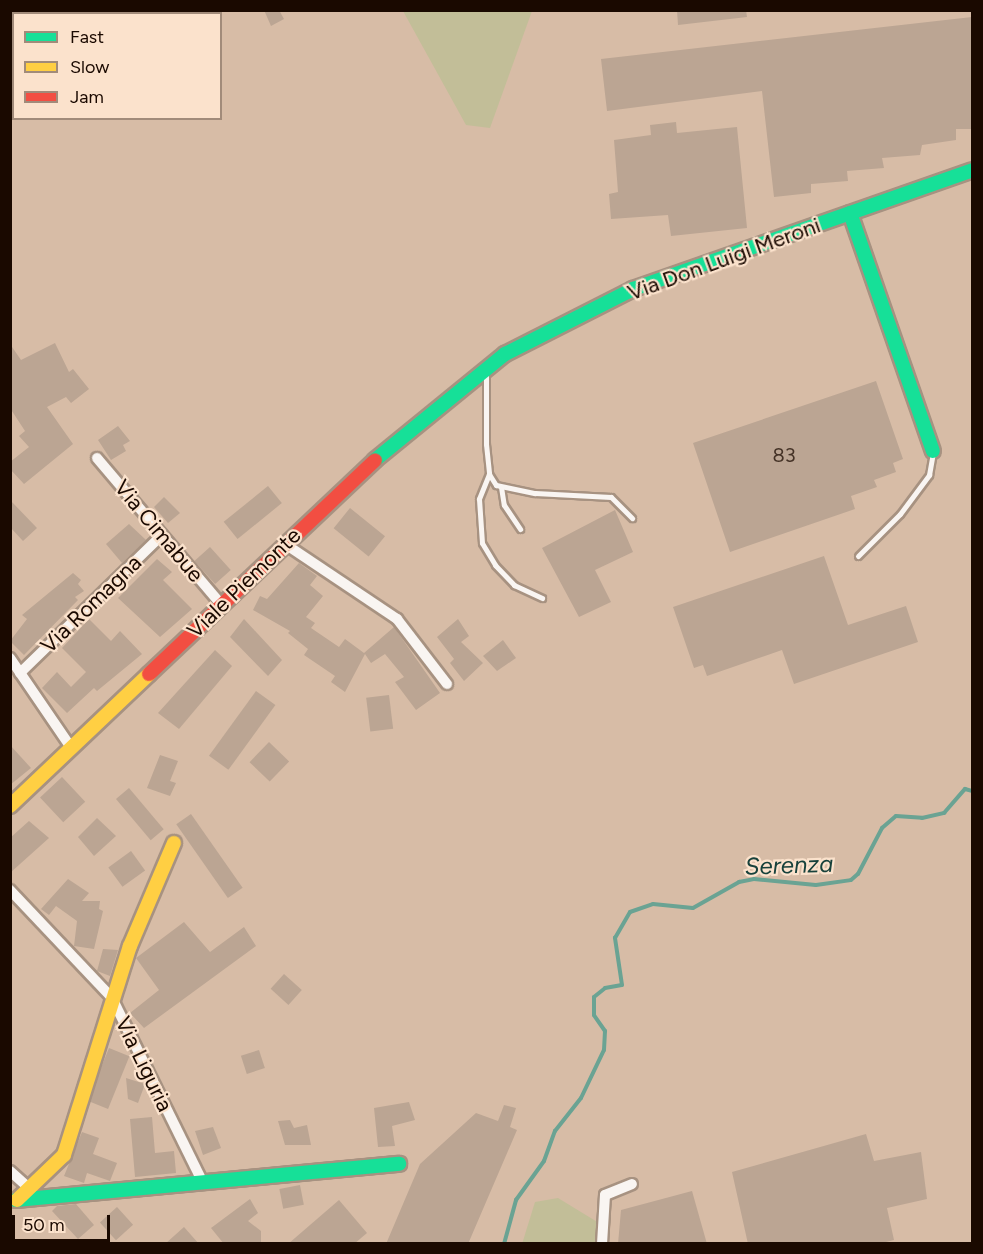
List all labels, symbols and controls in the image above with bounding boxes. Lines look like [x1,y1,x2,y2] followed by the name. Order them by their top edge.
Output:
[12,12,222,120] legend
[70,26,104,48] text: Fast
[70,56,109,78] text: Slow
[70,86,104,108] text: Jam
[624,212,824,306] street label: Via Don Luigi Meroni
[772,443,796,467] house number: 83
[109,475,209,587] street label: Via Cimabue
[182,522,306,644] street label: Viale Piemonte
[35,549,147,659] street label: Via Romagna
[744,849,834,881] water label: Serenza
[110,1012,178,1116] street label: Via Liguria
[15,1203,112,1241] scale bar
[23,1214,65,1236] text: 50 m

